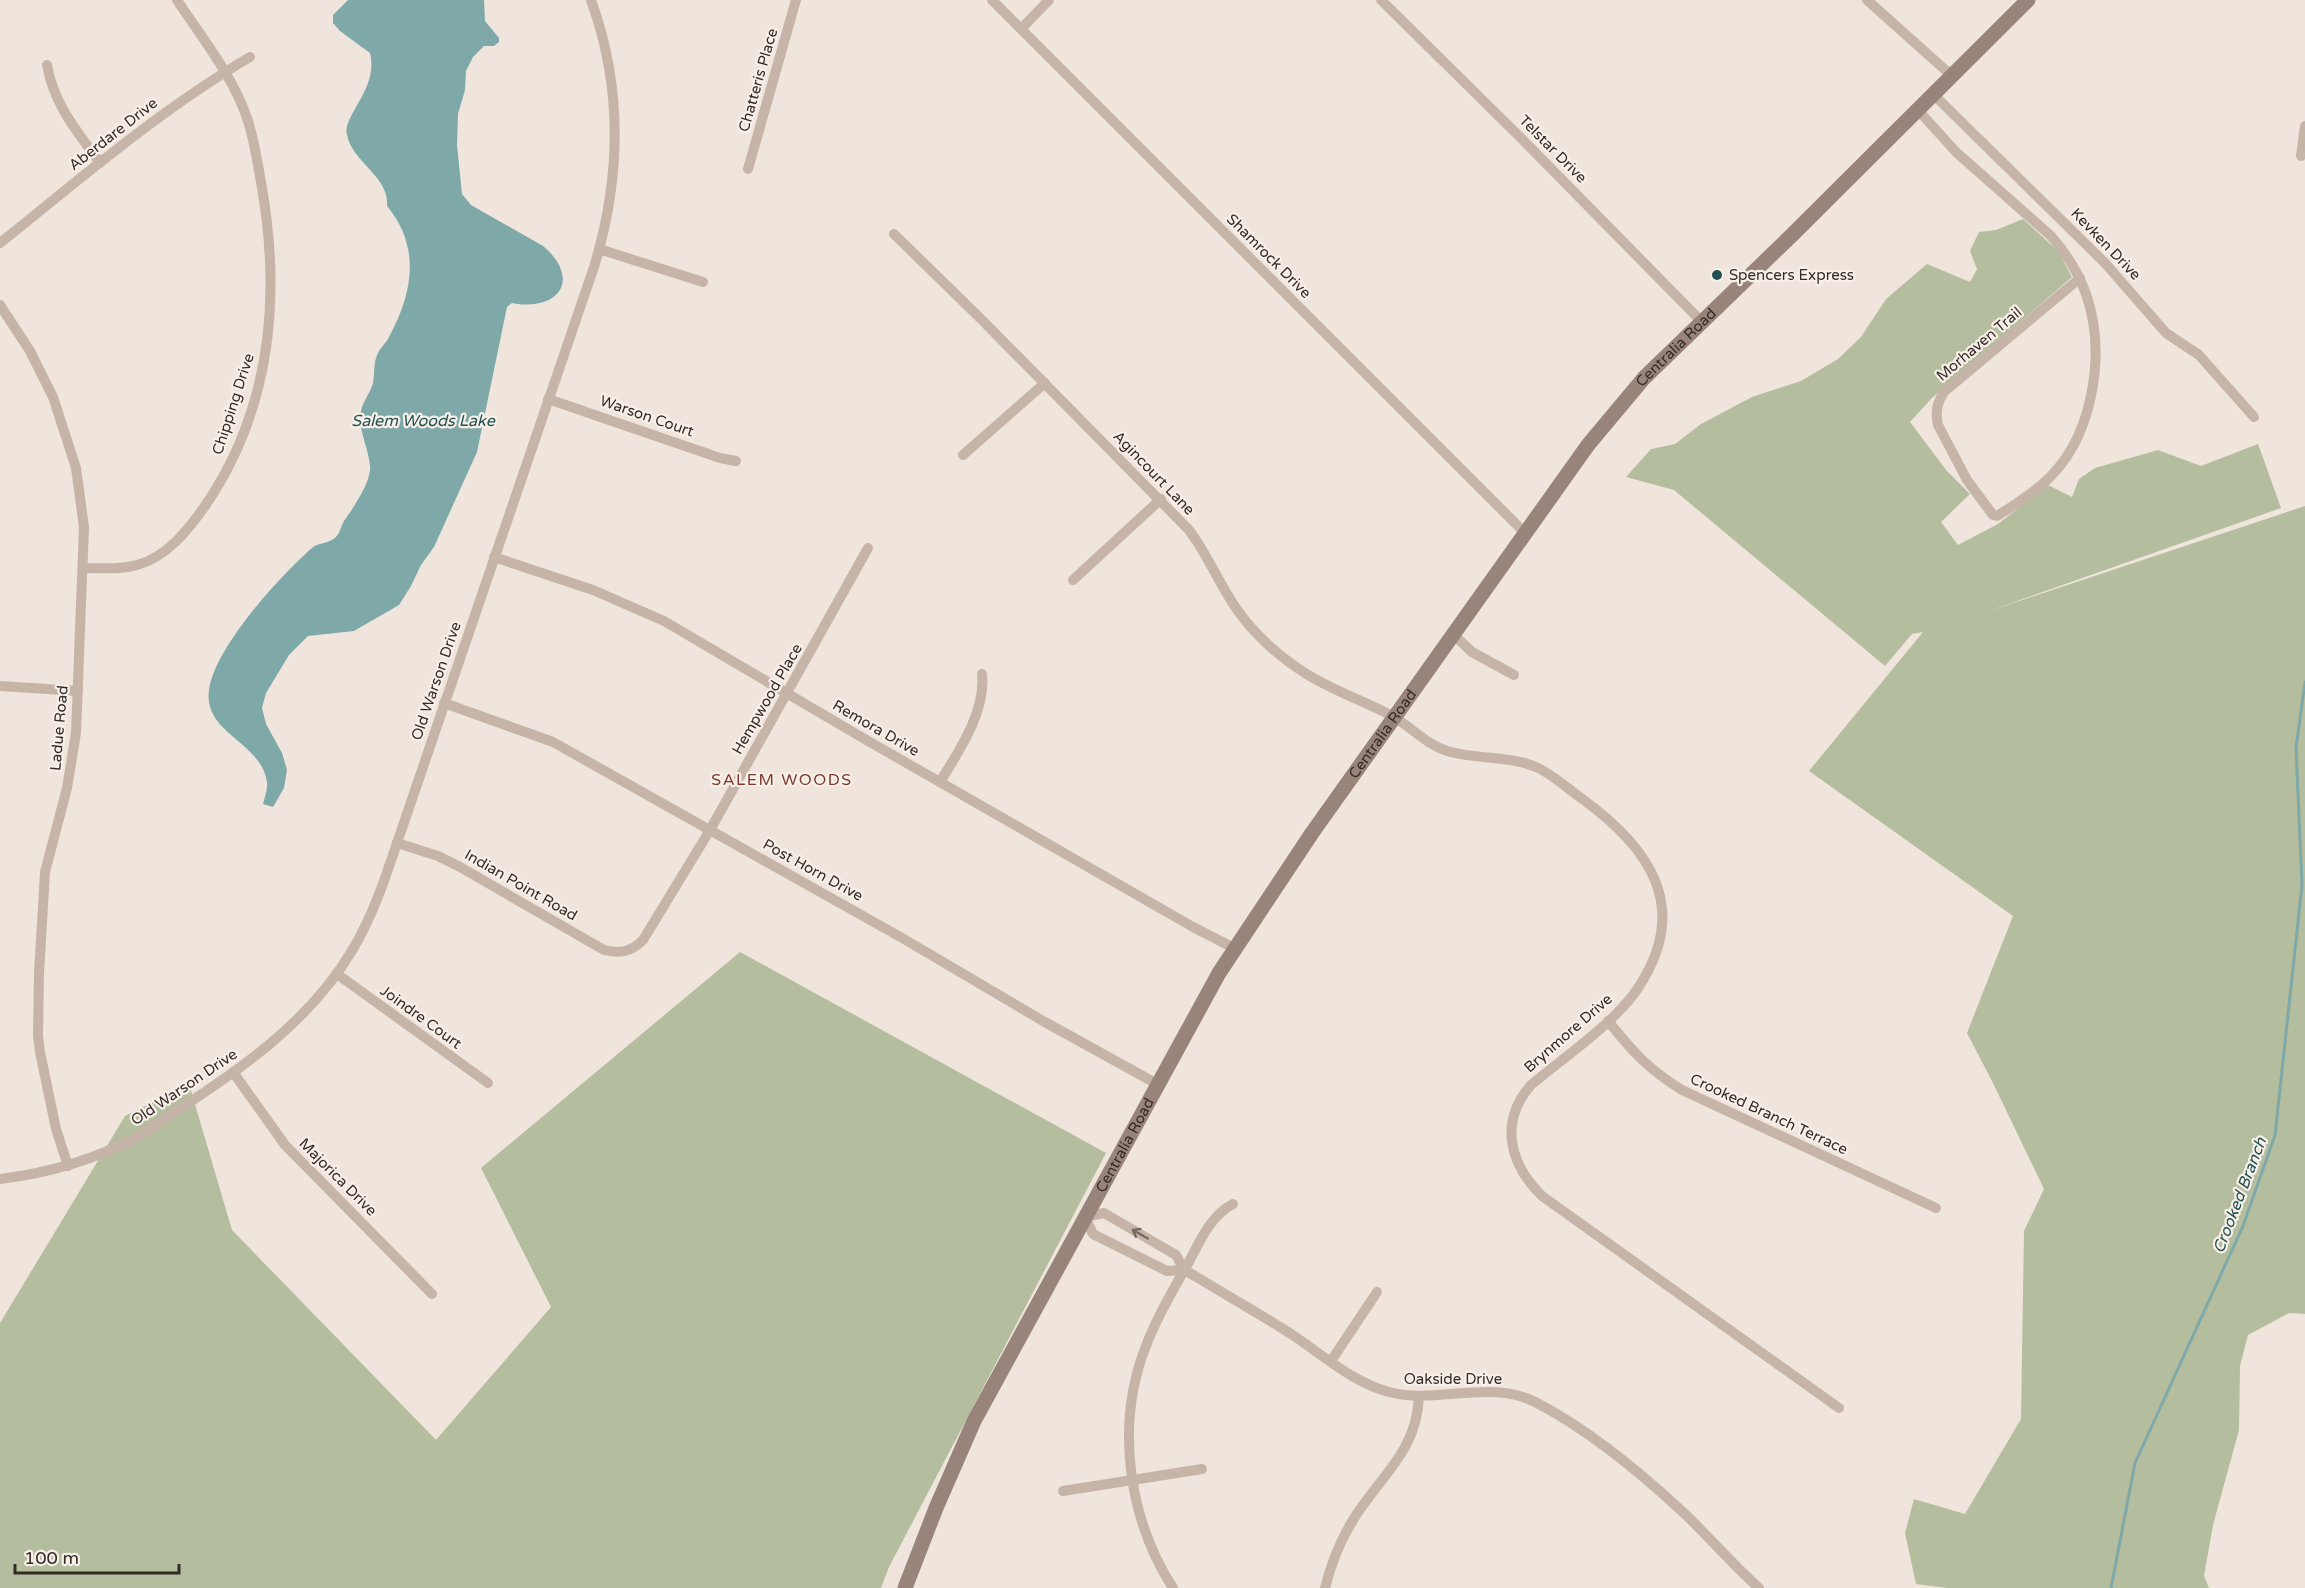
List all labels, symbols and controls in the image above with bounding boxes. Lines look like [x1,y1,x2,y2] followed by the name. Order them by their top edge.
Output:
[735,26,781,134] street label: Chatteris Place
[65,94,161,174] street label: Aberdare Drive
[1515,111,1591,187] street label: Telstar Drive
[2067,204,2145,284] street label: Kevken Drive
[1223,210,1315,302] street label: Shamrock Drive
[1729,266,1854,284] place label: Spencers Express
[1710,268,1724,282] marker: Spencers Express
[1933,303,2025,385] street label: Morhaven Trail
[1632,304,1720,390] street label: Centralia Road
[208,351,258,457] street label: Chipping Drive
[598,392,697,441] street label: Warson Court
[351,411,496,431] water label: Salem Woods Lake
[1109,427,1199,519] street label: Agincourt Lane
[407,619,465,743] street label: Old Warson Drive
[728,641,806,757] street label: Hempwood Place
[46,684,72,772] street label: Ladue Road
[1345,686,1420,782] street label: Centralia Road
[829,696,923,760] street label: Remora Drive
[711,770,853,790] district label: SALEM WOODS
[760,835,866,905] street label: Post Horn Drive
[462,845,580,925] street label: Indian Point Road
[377,981,465,1053] street label: Joindre Court
[1520,990,1616,1076] street label: Brynmore Drive
[127,1045,241,1129] street label: Old Warson Drive
[1687,1070,1851,1158] street label: Crooked Branch Terrace
[1092,1095,1158,1196] street label: Centralia Road
[2209,1133,2272,1256] water label: Crooked Branch
[295,1134,381,1220] street label: Majorica Drive
[1132,1228,1149,1240] one-way arrow
[1404,1370,1502,1388] street label: Oakside Drive
[15,1537,178,1575] scale bar
[24,1547,79,1569] text: 100 m

